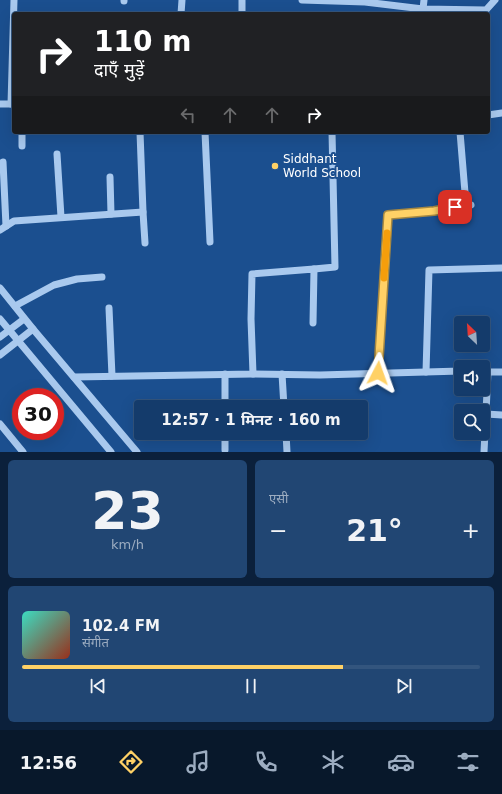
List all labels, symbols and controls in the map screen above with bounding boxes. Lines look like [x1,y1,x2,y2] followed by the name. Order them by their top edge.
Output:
[94,25,191,58] text: 110 m
[28,28,80,80] icon: right
[94,59,144,80] text: दाएँ मुड़ें
[177,104,199,126] icon: left
[219,104,241,126] icon: ahead
[261,104,283,126] icon: ahead
[303,104,325,126] icon: right
[283,152,361,180] place label: Siddhant World School
[270,161,280,171] marker: Siddhant World School
[438,190,472,224] pin
[444,196,466,218] icon: arrive
[454,316,490,352] north arrow
[454,316,490,440] map controls
[357,352,399,394] position arrow
[454,360,490,396] button: sound
[12,388,64,440] speed limit sign: 30
[454,404,490,440] button: search
[161,411,341,429] text: 12:57 · 1 मिनट · 160 m
[91,481,164,541] text: 23
[269,491,288,506] text: एसी
[346,513,403,548] text: 21°
[269,518,287,543] text: −
[462,518,480,543] text: +
[111,537,144,552] text: km/h
[82,617,160,635] text: 102.4 FM
[82,635,109,650] text: संगीत
[87,675,109,697] icon: previous
[240,675,262,697] icon: pause
[393,675,415,697] icon: next
[117,748,145,776] icon: directions
[184,748,212,776] icon: music
[252,748,280,776] icon: phone
[319,748,347,776] icon: climate
[387,748,415,776] icon: car
[454,748,482,776] icon: filters
[20,752,77,773] text: 12:56

